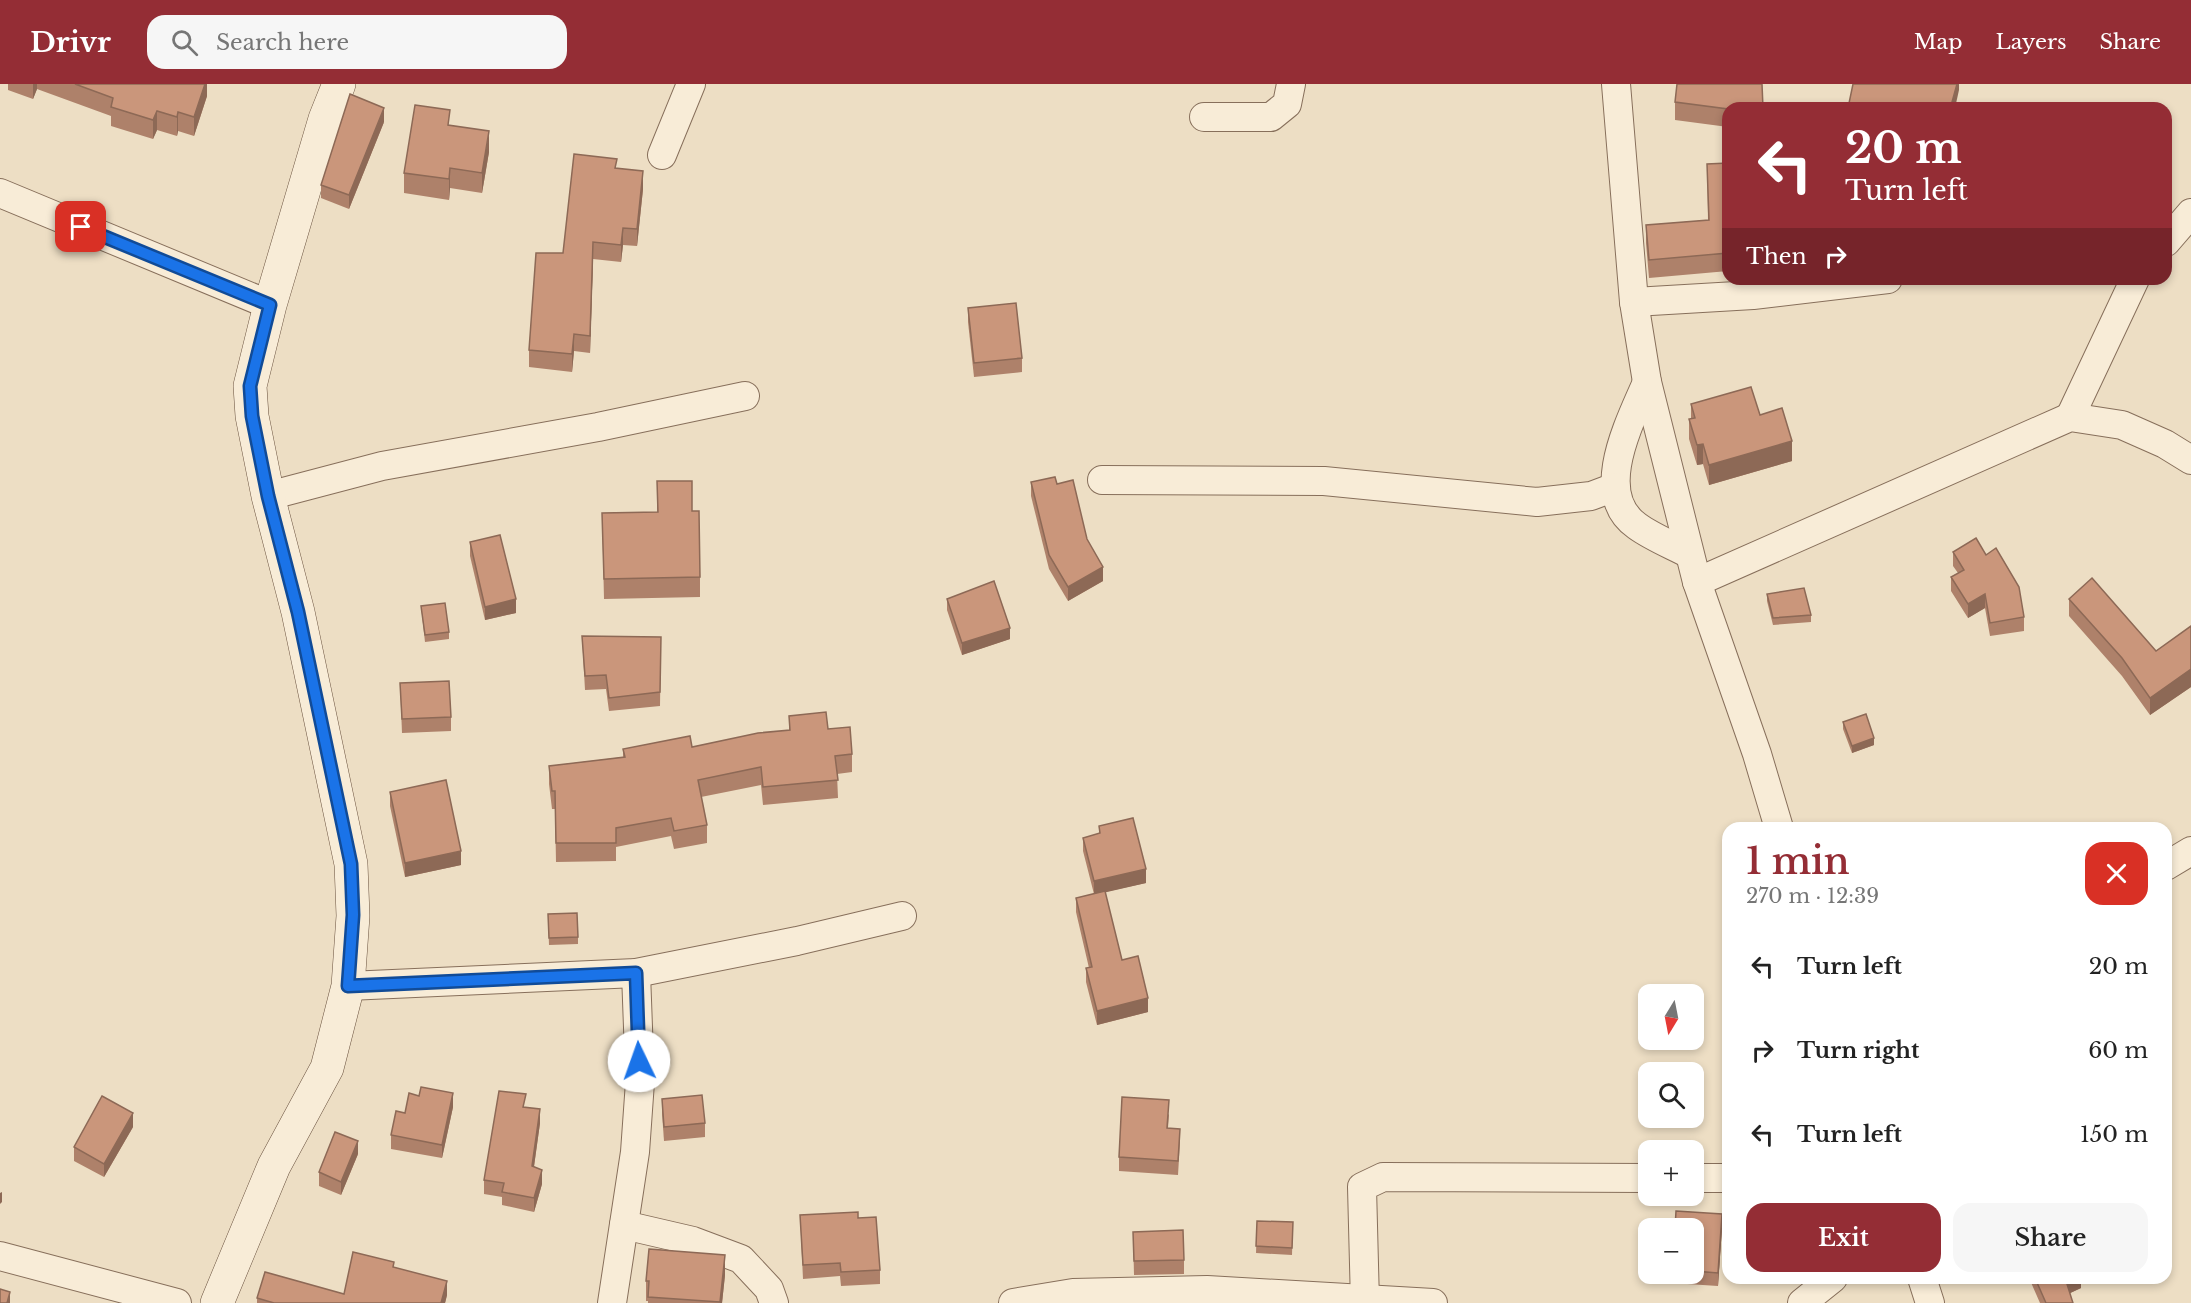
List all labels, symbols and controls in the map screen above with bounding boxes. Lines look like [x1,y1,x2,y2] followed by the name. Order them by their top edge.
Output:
[147,15,567,69] search box
[30,25,111,60] text: Drivr
[168,26,201,59] icon: search
[216,29,349,56] text: Search here
[1914,29,1963,55] text: Map
[1996,29,2067,55] text: Layers
[2100,29,2161,55] text: Share
[1845,122,1962,174] text: 20 m
[1746,126,1824,204] icon: left
[1845,174,1968,207] text: Turn left
[55,201,106,252] pin
[64,210,97,243] icon: arrive
[1819,240,1852,273] icon: right
[1746,243,1807,270] text: Then
[1746,839,1850,884] text: 1 min
[2085,842,2148,905] button: close
[1746,884,1879,908] text: 270 m · 12:39
[1746,950,1779,983] icon: left
[1797,953,1902,980] text: Turn left
[2089,953,2148,980] text: 20 m
[1638,984,1704,1050] north arrow
[1638,984,1704,1284] map controls
[607,1029,671,1093] position arrow
[1746,1034,1779,1067] icon: right
[1797,1037,1919,1064] text: Turn right
[2088,1037,2148,1064] text: 60 m
[1638,1062,1704,1128] button: search
[1746,1118,1779,1151] icon: left
[1797,1121,1902,1148] text: Turn left
[2080,1121,2148,1148] text: 150 m
[1638,1140,1704,1206] button: +
[1746,1203,1941,1272] button: Exit
[1953,1203,2148,1272] button: Share
[1638,1218,1704,1284] button: −

